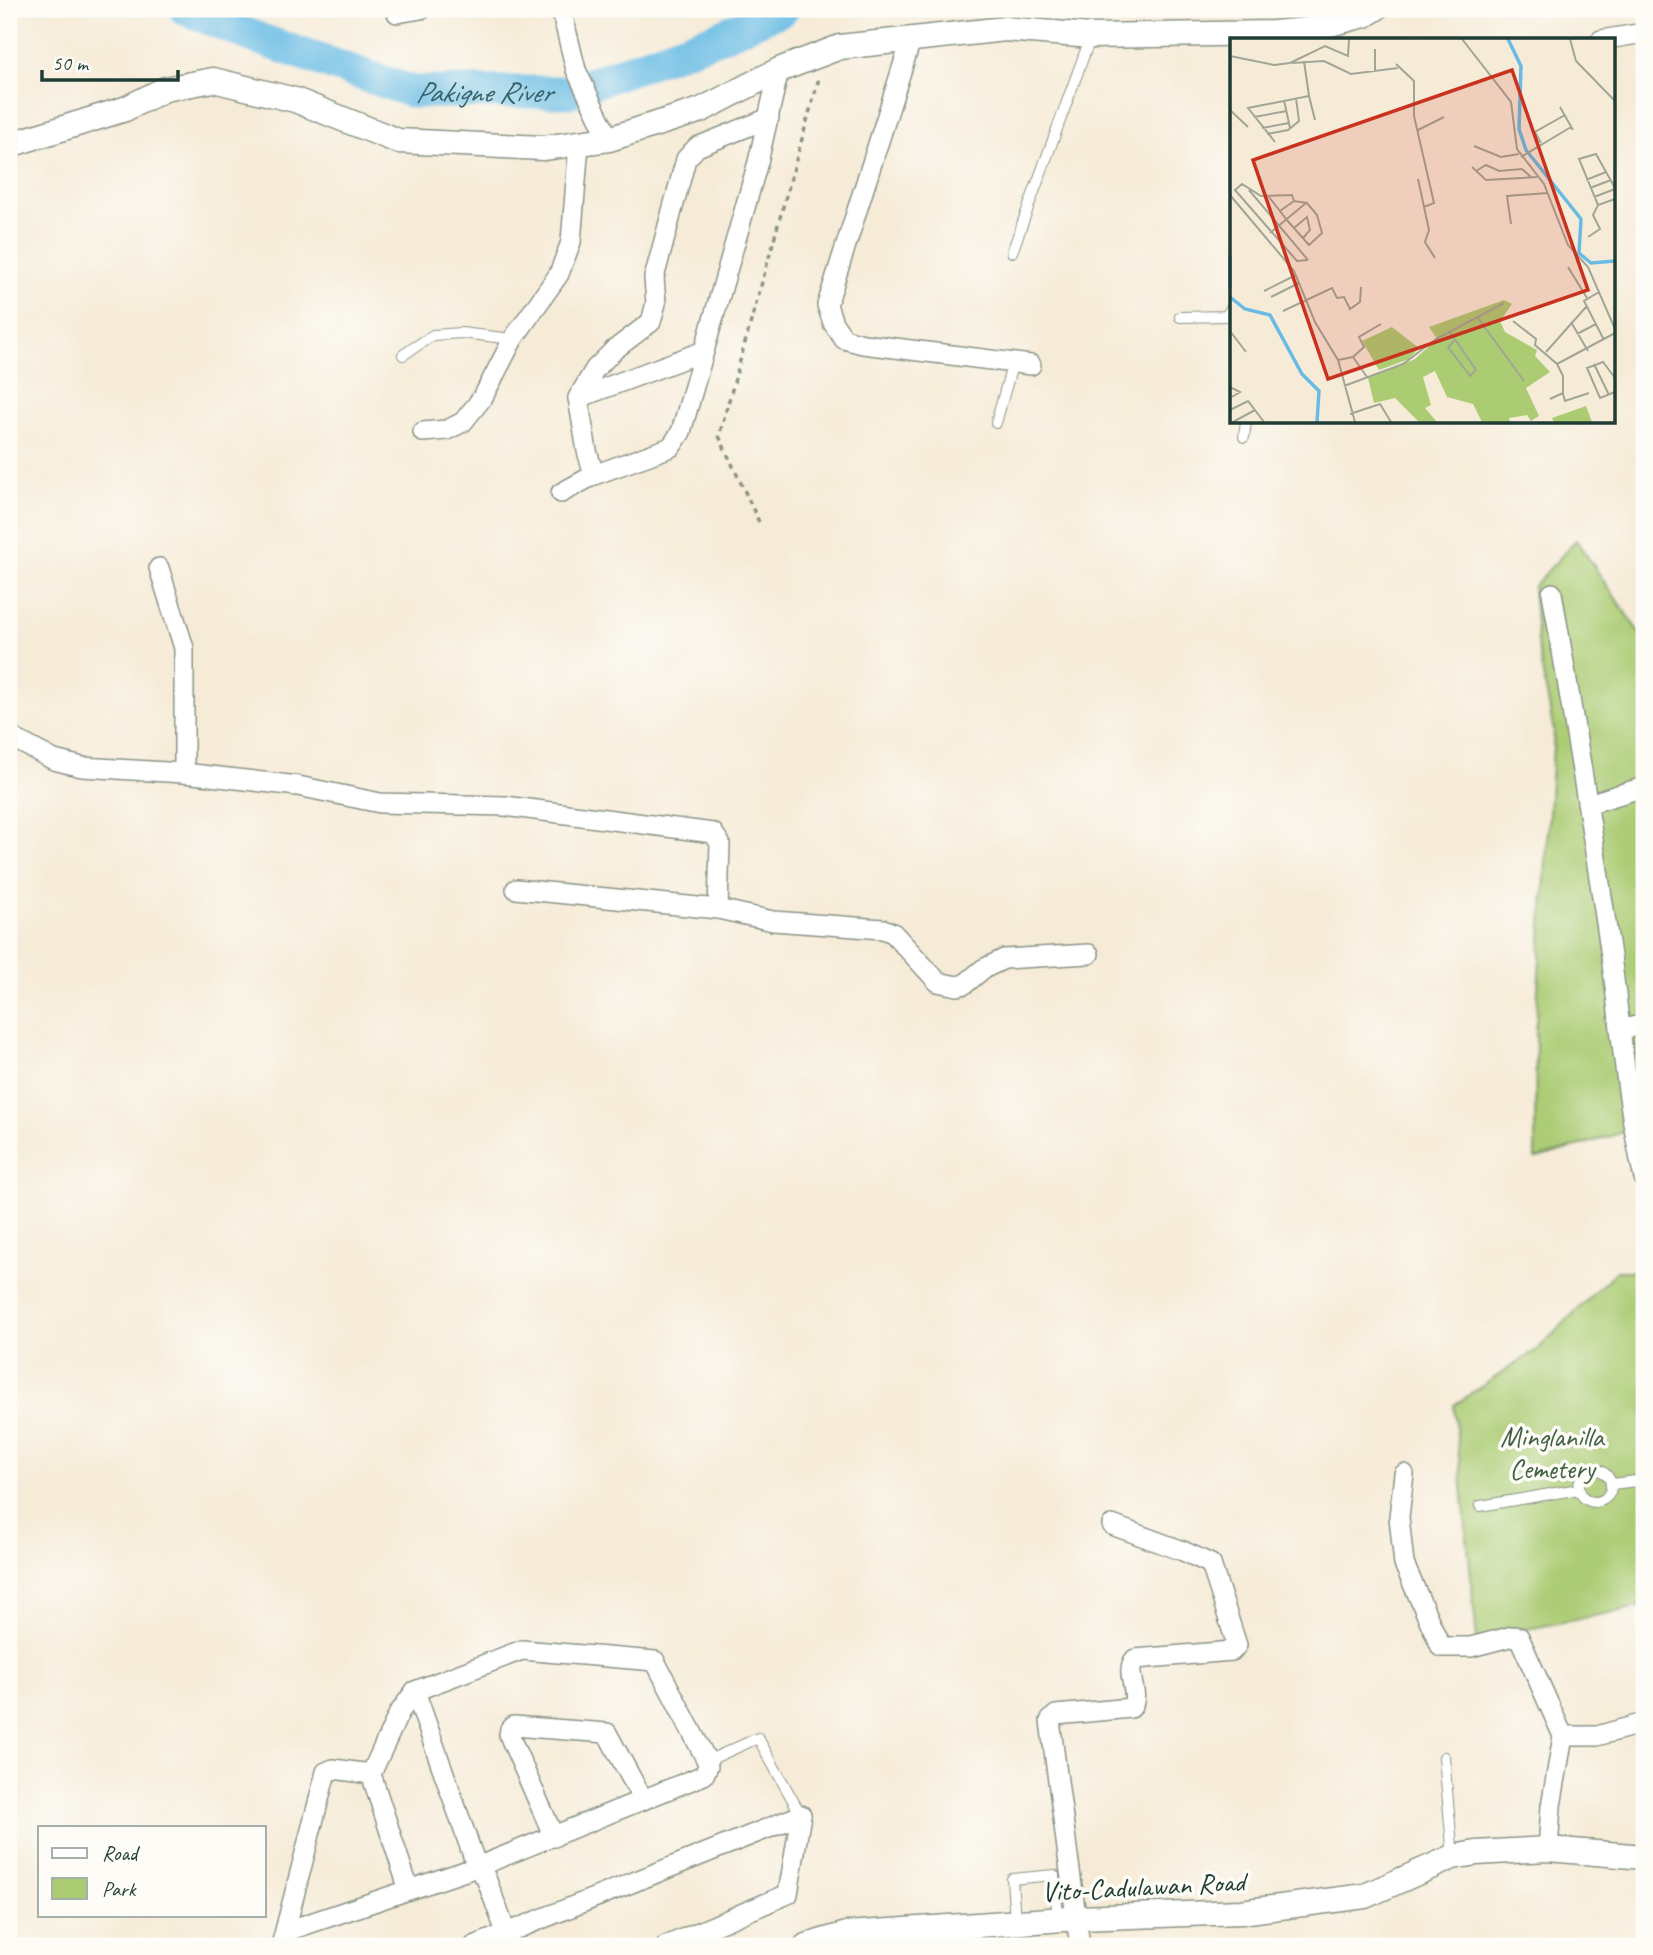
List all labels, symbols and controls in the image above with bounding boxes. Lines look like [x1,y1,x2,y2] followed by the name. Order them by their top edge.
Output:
[42,38,178,82] scale bar
[1230,38,1614,424] inset map
[52,50,90,76] text: 50 m
[415,73,556,111] water label: Pakigne River
[1500,1419,1606,1486] park label: Minglanilla Cemetery
[38,1826,266,1916] legend
[102,1840,141,1866] text: Road
[1041,1863,1250,1909] street label: Vito-Cadulawan Road
[102,1876,137,1902] text: Park

